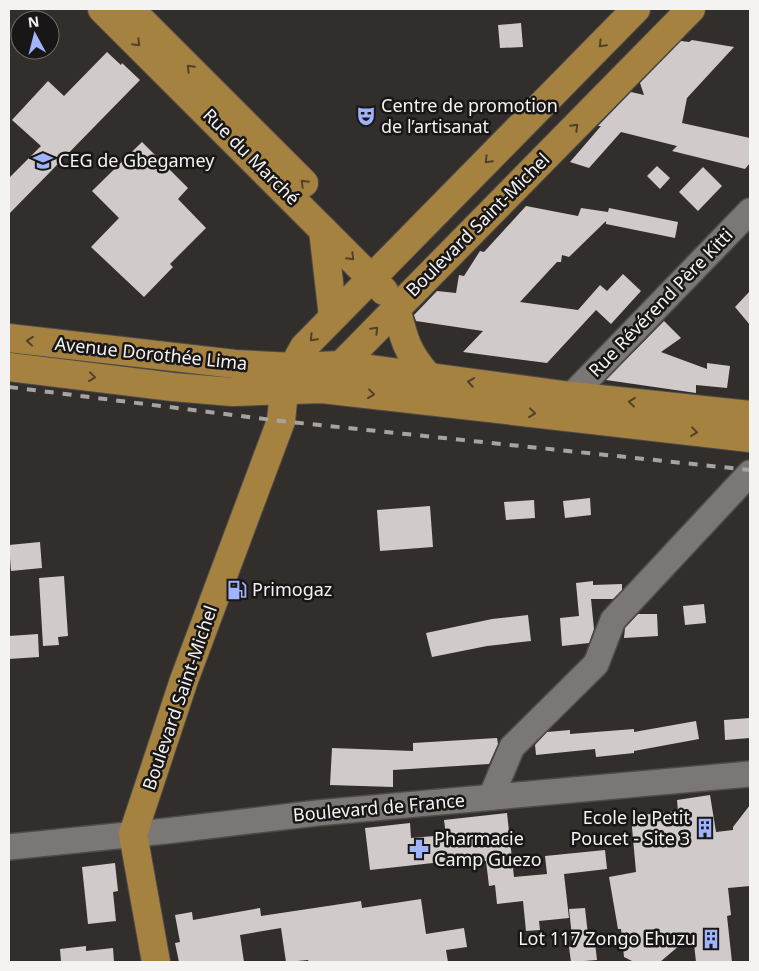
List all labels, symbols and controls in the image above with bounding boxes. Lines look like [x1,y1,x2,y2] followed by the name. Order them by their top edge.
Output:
[10,10,60,60] north arrow
[27,11,40,32] text: N
[131,37,140,46] one-way arrow
[599,38,608,47] one-way arrow
[186,64,195,73] one-way arrow
[381,93,558,138] place label: Centre de promotion de l’artisanat
[198,103,305,210] street label: Rue du Marché
[355,105,377,127] theatre icon: Centre de promotion de l’artisanat
[569,124,578,133] one-way arrow
[400,147,554,301] street label: Boulevard Saint-Michel
[58,148,215,172] place label: CEG de Gbegamey
[32,150,54,172] school or university icon: CEG de Gbegamey
[485,154,494,163] one-way arrow
[301,180,310,189] one-way arrow
[583,223,738,382] street label: Rue Révérend Père Kitti
[345,251,354,260] one-way arrow
[369,327,378,336] one-way arrow
[54,331,249,375] street label: Avenue Dorothée Lima
[310,332,319,341] one-way arrow
[26,336,34,347] one-way arrow
[88,371,96,382] one-way arrow
[467,377,475,388] one-way arrow
[367,388,375,399] one-way arrow
[628,397,636,408] one-way arrow
[529,407,537,418] one-way arrow
[690,426,698,437] one-way arrow
[252,577,332,601] place label: Primogaz
[226,579,248,601] fuel station icon: Primogaz
[136,602,222,793] street label: Boulevard Saint-Michel
[292,788,466,826] street label: Boulevard de France
[570,805,691,850] place label: Ecole le Petit Poucet - Site 3
[694,817,716,839] building icon: Ecole le Petit Poucet - Site 3
[434,826,542,871] place label: Pharmacie Camp Guezo
[408,838,430,860] pharmacy icon: Pharmacie Camp Guezo
[518,926,696,950] place label: Lot 117 Zongo Ehuzu
[700,928,722,950] building icon: Lot 117 Zongo Ehuzu

